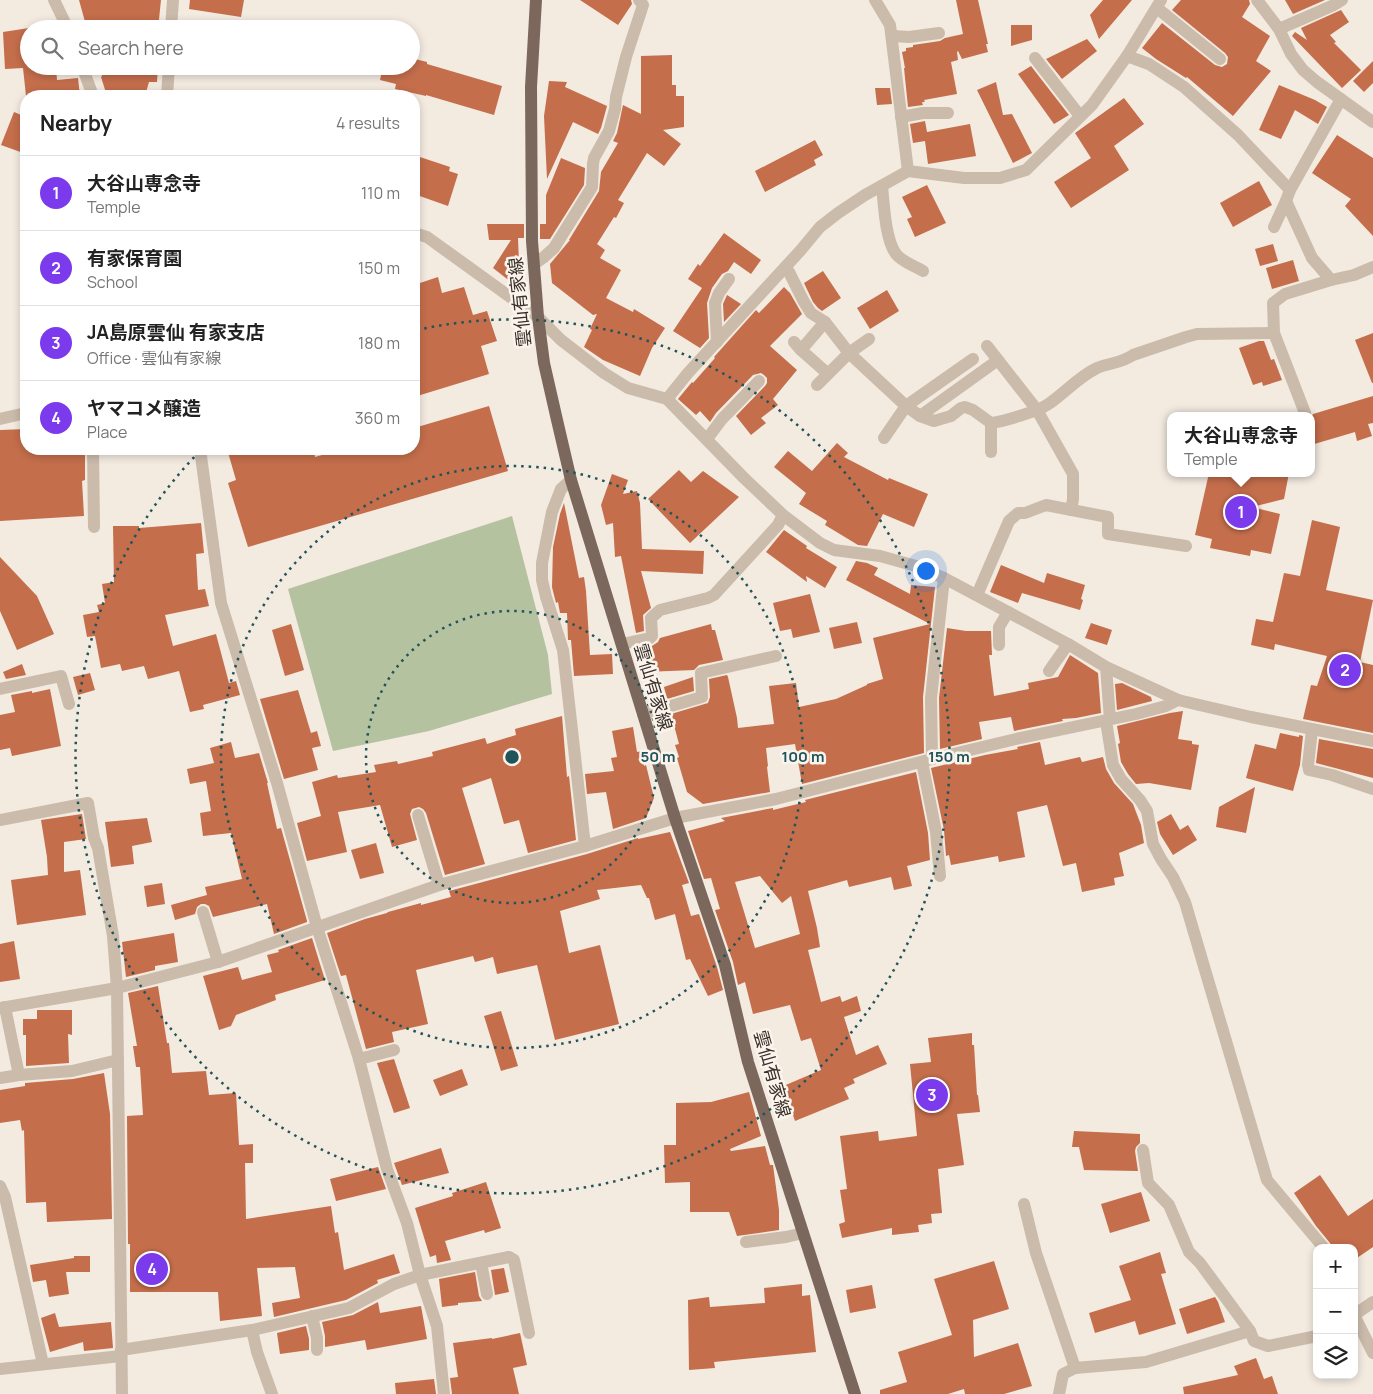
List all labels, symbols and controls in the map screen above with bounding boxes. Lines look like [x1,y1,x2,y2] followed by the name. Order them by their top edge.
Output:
[20,20,420,75] search box
[38,34,66,62] icon: search
[78,35,184,61] text: Search here
[40,109,112,137] text: Nearby
[336,112,400,134] text: 4 results
[87,170,201,196] text: 大谷山専念寺
[52,182,60,204] text: 1
[361,182,400,204] text: 110 m
[87,196,141,218] text: Temple
[87,245,182,271] text: 有家保育園
[502,256,536,348] street label: 雲仙有家線
[51,257,61,279] text: 2
[358,257,400,279] text: 150 m
[87,271,138,293] text: School
[87,319,265,345] text: JA島原雲仙 有家支店
[51,332,61,354] text: 3
[358,332,400,354] text: 180 m
[87,347,221,369] text: Office · 雲仙有家線
[87,395,201,421] text: ヤマコメ醸造
[51,407,61,429] text: 4
[355,407,400,429] text: 360 m
[1167,412,1315,477] popup
[87,421,127,443] text: Place
[1184,422,1298,448] text: 大谷山専念寺
[1184,448,1238,470] text: Temple
[1225,493,1257,531] pin: 1
[913,558,939,584] your location
[629,640,679,733] street label: 雲仙有家線
[1329,651,1361,689] pin: 2
[640,746,676,767] text: 50 m
[782,746,824,767] text: 100 m
[928,746,970,767] text: 150 m
[503,748,521,766] centre of rings
[749,1027,797,1120] street label: 雲仙有家線
[916,1076,948,1114] pin: 3
[1313,1244,1358,1379] map controls
[1313,1244,1358,1289] button: +
[136,1250,168,1288] pin: 4
[1313,1289,1358,1334] button: −
[1313,1334,1358,1379] button: layers

